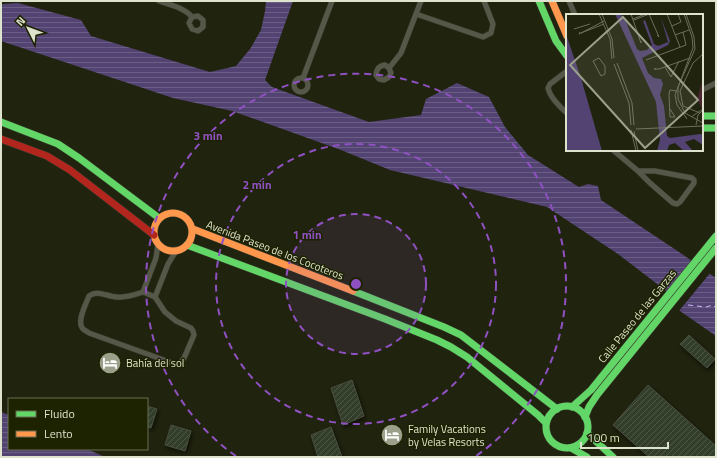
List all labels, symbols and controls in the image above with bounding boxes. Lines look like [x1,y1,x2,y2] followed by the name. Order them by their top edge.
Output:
[8,8,48,48] north arrow
[12,13,29,29] text: N
[566,14,703,151] inset map
[193,126,223,145] text: 3 min
[242,175,272,194] text: 2 min
[204,216,346,284] street label: Avenida Paseo de los Cocoteros
[292,225,322,244] text: 1 min
[594,266,680,366] street label: Calle Paseo de las Garzas
[349,277,363,291] centre of rings
[97,350,123,376] hotel icon: Bahía del sol
[126,355,184,371] place label: Bahía del sol
[8,398,148,450] legend
[44,404,75,423] text: Fluido
[408,421,486,450] place label: Family Vacations by Velas Resorts
[379,422,405,448] hotel icon: Family Vacations by Velas Resorts
[44,424,73,443] text: Lento
[581,424,668,450] scale bar
[587,428,620,447] text: 100 m

